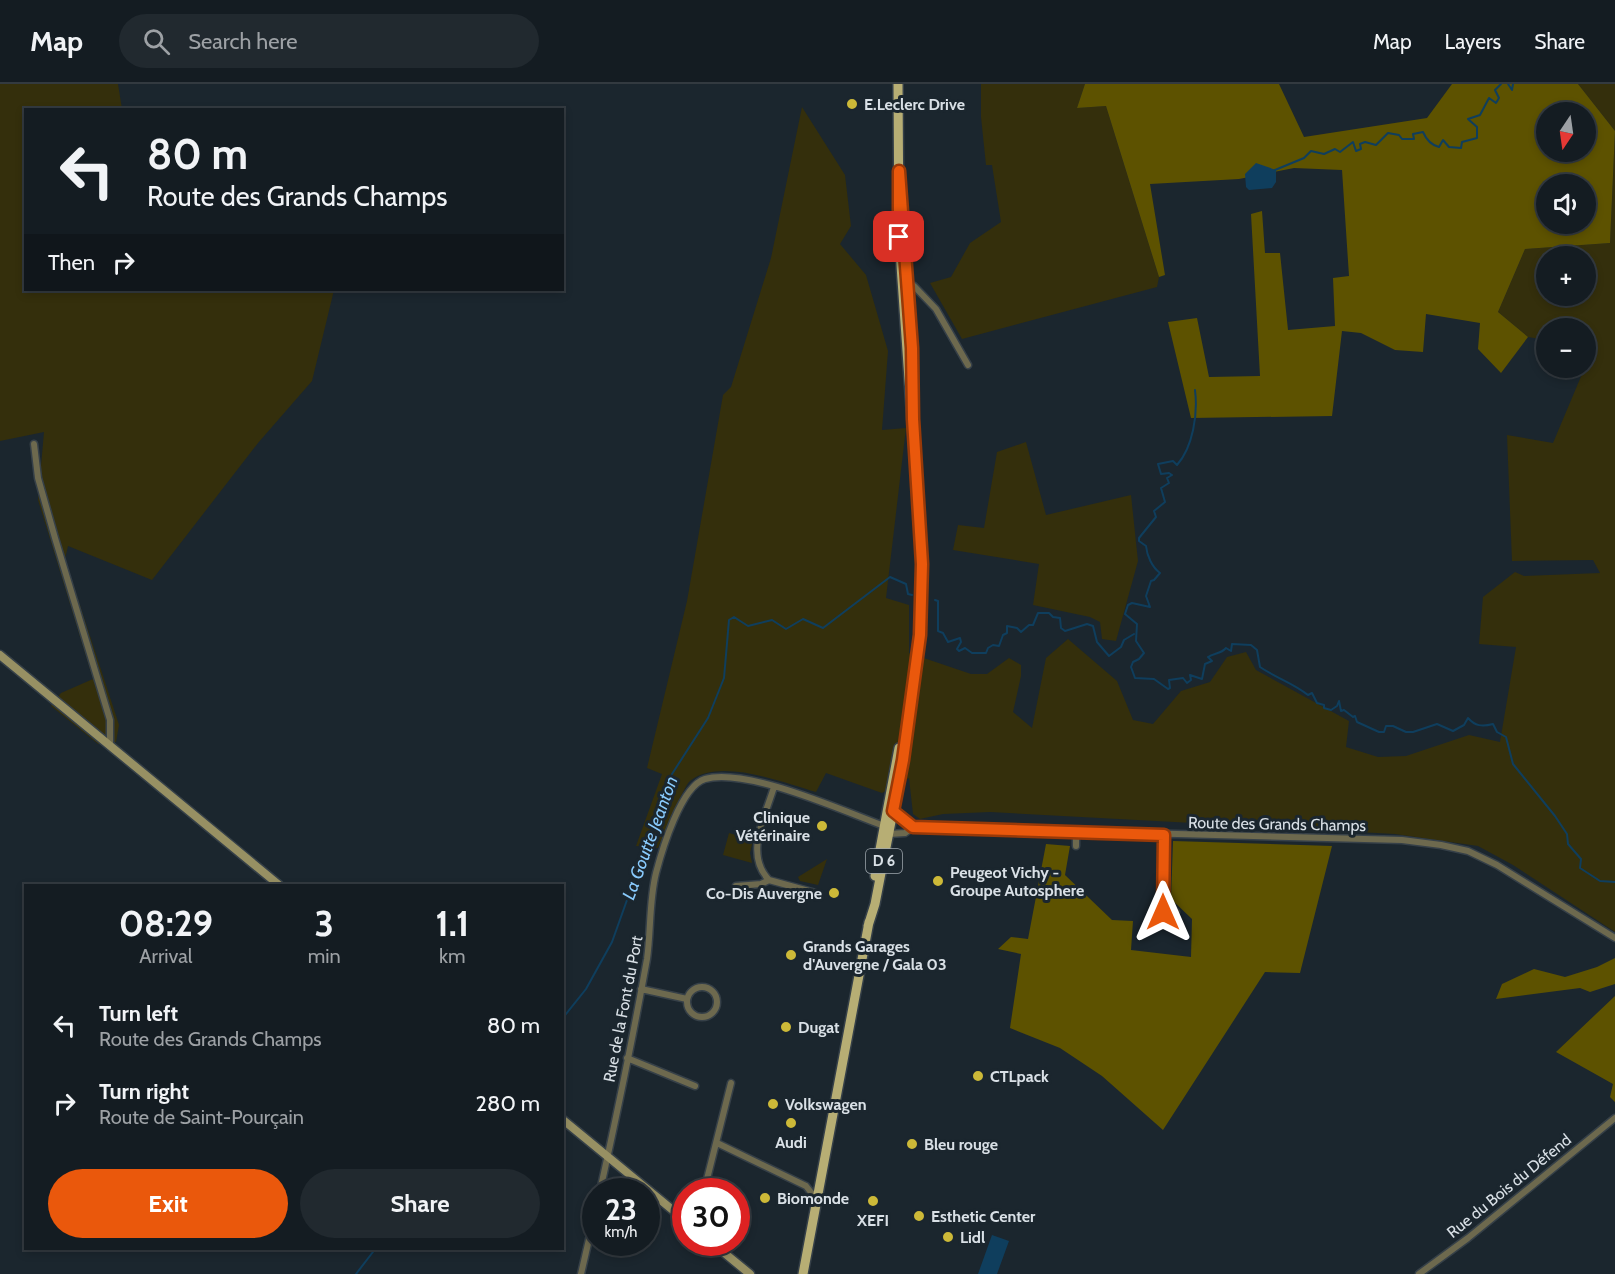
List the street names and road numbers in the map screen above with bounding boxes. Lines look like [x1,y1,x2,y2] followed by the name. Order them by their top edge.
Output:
[1188,813,1367,835] street label: Route des Grands Champs
[866,849,902,873] road number: D 6
[599,934,647,1084] street label: Rue de la Font du Port
[1443,1130,1575,1242] street label: Rue du Bois du Défend

